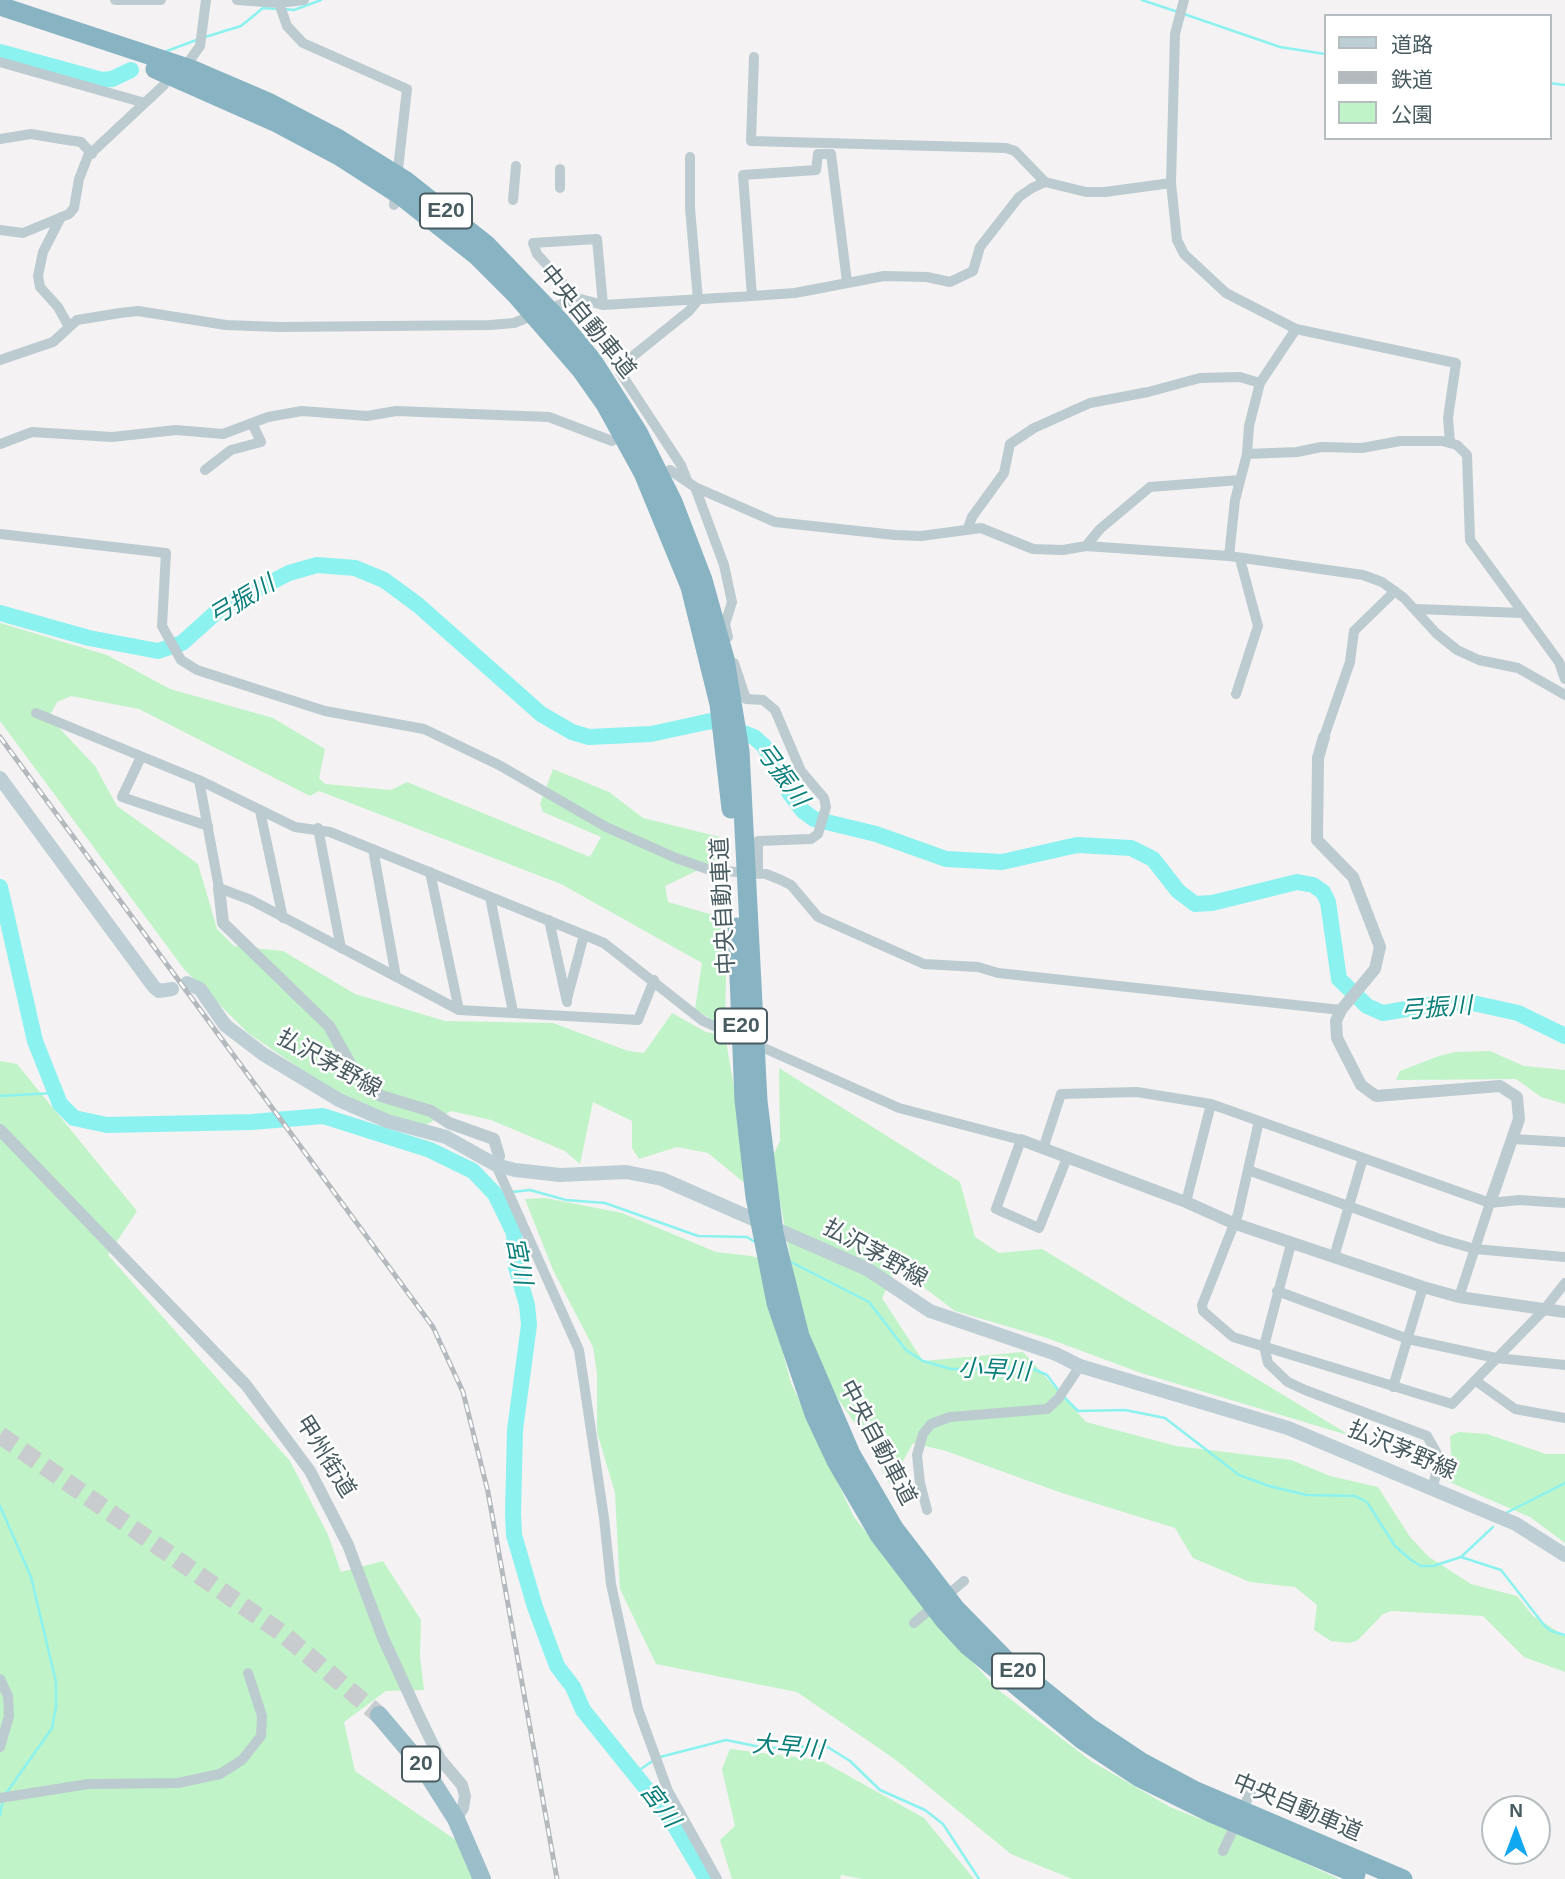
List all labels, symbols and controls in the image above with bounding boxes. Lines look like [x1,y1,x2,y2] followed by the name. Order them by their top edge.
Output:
[1324,14,1551,140] legend
[1391,33,1433,56] text: 道路
[1391,68,1433,91] text: 鉄道
[1391,103,1433,126] text: 公園
[420,194,472,228] road number: E20
[533,260,641,384] street label: 中央自動車道
[204,570,280,632] water label: 弓振川
[748,737,814,813] water label: 弓振川
[707,836,741,976] street label: 中央自動車道
[1399,992,1473,1026] water label: 弓振川
[715,1009,767,1044] road number: E20
[272,1024,386,1104] street label: 払沢茅野線
[818,1214,932,1294] street label: 払沢茅野線
[499,1235,537,1287] water label: 宮川
[957,1355,1031,1387] water label: 小早川
[832,1376,922,1510] street label: 中央自動車道
[289,1411,361,1503] street label: 甲州街道
[1344,1416,1460,1486] street label: 払沢茅野線
[992,1654,1044,1688] road number: E20
[751,1731,825,1765] water label: 大早川
[402,1746,440,1782] road number: 20
[1228,1768,1366,1848] street label: 中央自動車道
[633,1778,685,1834] water label: 宮川
[1481,1795,1551,1865] north arrow
[1509,1800,1523,1821] text: N

